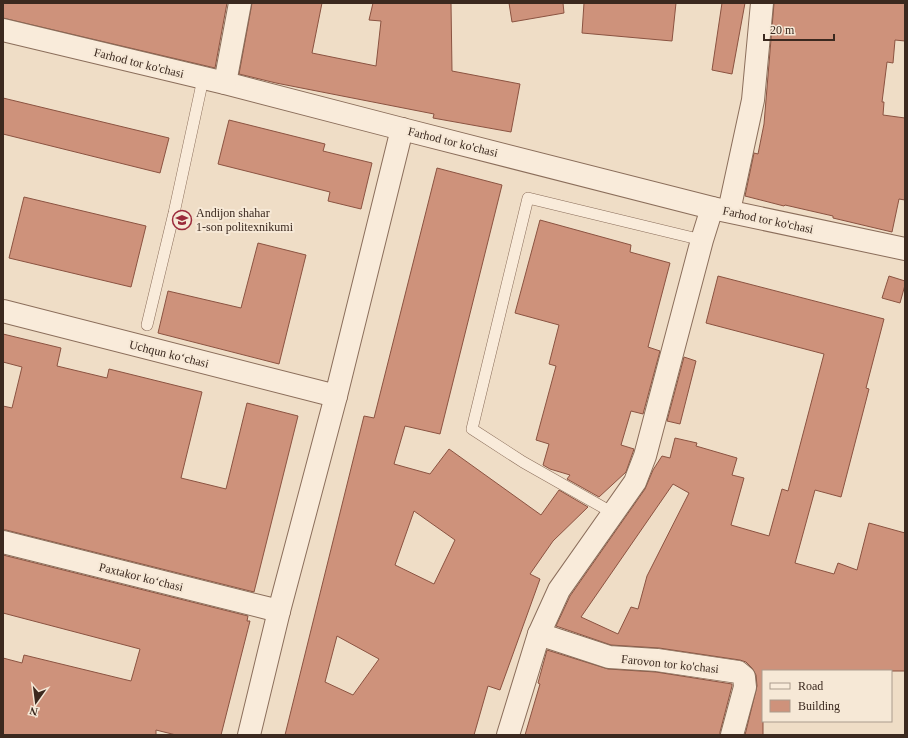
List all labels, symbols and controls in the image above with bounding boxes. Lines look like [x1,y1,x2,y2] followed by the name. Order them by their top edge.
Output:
[764,16,834,42] scale bar
[770,23,795,37] text: 20 m
[93,45,186,81] street label: Farhod tor ko'chasi
[407,124,500,160] street label: Farhod tor ko'chasi
[721,204,815,237] street label: Farhod tor ko'chasi
[196,206,294,234] place label: Andijon shahar 1-son politexnikumi
[171,209,193,231] school or university icon: Andijon shahar 1-son politexnikumi
[128,337,211,371] street label: Uchqun koʻchasi
[97,560,185,594] street label: Paxtakor koʻchasi
[620,652,720,676] street label: Farovon tor ko'chasi
[762,670,892,722] legend
[798,679,823,693] text: Road
[16,682,56,722] north arrow
[798,699,840,713] text: Building
[28,705,39,718] text: N

